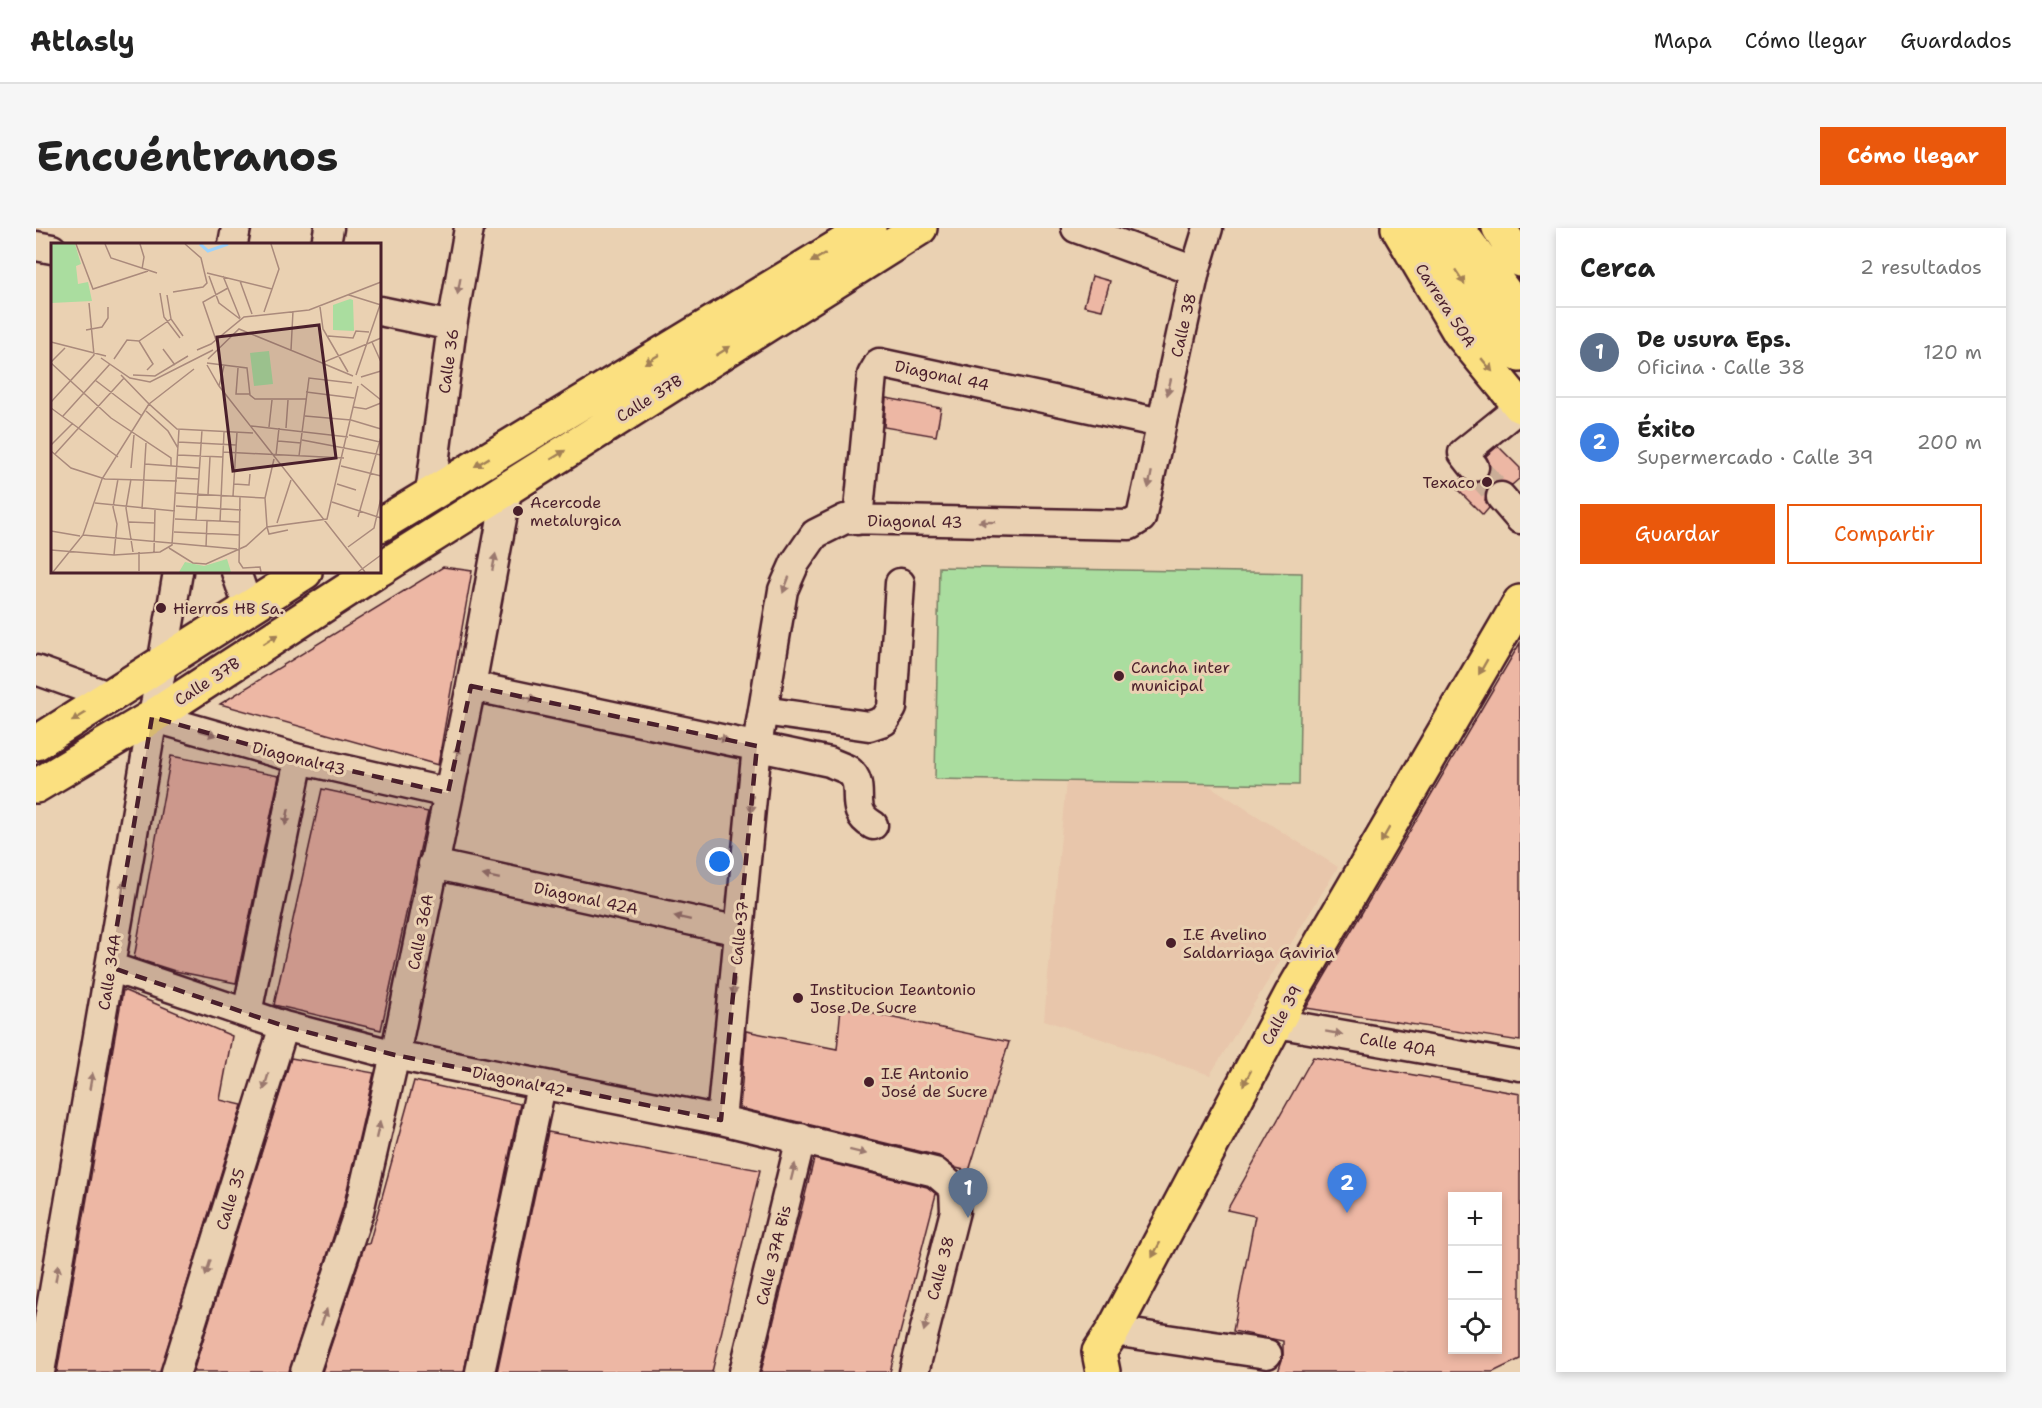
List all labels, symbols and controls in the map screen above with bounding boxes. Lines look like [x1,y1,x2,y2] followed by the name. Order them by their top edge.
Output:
[30,22,135,60] text: Atlasly
[1654,27,1712,55] text: Mapa
[1745,27,1867,55] text: Cómo llegar
[1900,27,2012,55] text: Guardados
[1820,127,2006,185] button: Cómo llegar
[36,128,338,184] text: Encuéntranos
[51,243,381,573] inset map
[1580,250,1655,285] text: Cerca
[810,253,826,264] one-way arrow
[1860,254,1982,280] text: 2 resultados
[1411,259,1481,351] street label: Carrera 50A
[1454,269,1465,285] one-way arrow
[454,276,463,295] one-way arrow
[1166,291,1201,359] street label: Calle 38
[1637,325,1791,354] text: De usura Eps.
[434,327,463,395] street label: Calle 36
[1595,339,1604,365] text: 1
[1923,339,1982,365] text: 120 m
[715,346,731,357] one-way arrow
[643,354,660,364] one-way arrow
[1637,354,1805,380] text: Oficina · Calle 38
[893,355,991,396] street label: Diagonal 44
[1480,357,1493,373] one-way arrow
[612,370,686,427] street label: Calle 37B
[1164,377,1173,396] one-way arrow
[1637,415,1695,444] text: Éxito
[1593,429,1607,455] text: 2
[1917,429,1982,455] text: 200 m
[1637,444,1874,470] text: Supermercado · Calle 39
[550,450,566,461] one-way arrow
[474,456,490,467] one-way arrow
[1145,471,1154,490] one-way arrow
[1423,472,1475,493] place label: Texaco
[1480,475,1494,489] marker: Texaco
[530,492,621,531] place label: Acercode metalurgica
[511,504,525,518] marker: Acercode metalurgica
[1580,504,1775,564] button: Guardar
[1787,504,1982,564] button: Compartir
[867,510,963,533] street label: Diagonal 43
[978,518,997,527] one-way arrow
[490,553,499,572] one-way arrow
[780,576,790,594] one-way arrow
[173,598,284,619] place label: Hierros HB Sa.
[154,601,168,615] marker: Hierros HB Sa.
[263,634,279,645] one-way arrow
[171,652,244,710] street label: Calle 37B
[1131,657,1230,696] place label: Cancha inter municipal
[1478,658,1488,675] one-way arrow
[1112,669,1126,683] marker: Cancha inter municipal
[519,694,538,703] one-way arrow
[71,711,87,722] one-way arrow
[199,729,217,738] one-way arrow
[710,734,729,743] one-way arrow
[250,737,348,780] street label: Diagonal 43
[453,744,462,763] one-way arrow
[747,794,757,813] one-way arrow
[282,807,291,826] one-way arrow
[1379,827,1390,843] one-way arrow
[705,847,734,876] your location
[482,872,501,881] one-way arrow
[532,877,640,920] street label: Diagonal 42A
[119,879,128,898] one-way arrow
[403,892,438,972] street label: Calle 36A
[726,900,753,966] street label: Calle 37
[673,913,691,923] one-way arrow
[1183,924,1335,963] place label: I.E Avelino Saldarriaga Gaviria
[93,932,126,1012] street label: Calle 34A
[1164,936,1178,950] marker: I.E Avelino Saldarriaga Gaviria
[729,978,739,997] one-way arrow
[810,979,976,1018] place label: Institucion Ieantonio Jose De Sucre
[1256,982,1306,1049] street label: Calle 39
[791,991,805,1005] marker: Institucion Ieantonio Jose De Sucre
[1358,1027,1438,1062] street label: Calle 40A
[1324,1029,1343,1038] one-way arrow
[470,1061,568,1102] street label: Diagonal 42
[881,1063,988,1102] place label: I.E Antonio José de Sucre
[1242,1070,1252,1087] one-way arrow
[87,1071,96,1090] one-way arrow
[261,1073,271,1091] one-way arrow
[862,1075,876,1089] marker: I.E Antonio José de Sucre
[374,1120,383,1139] one-way arrow
[849,1148,867,1158] one-way arrow
[788,1163,798,1182] one-way arrow
[1328,1164,1366,1213] pin: 2
[211,1165,250,1233] street label: Calle 35
[948,1168,988,1218] pin: 1
[1448,1192,1502,1354] map controls
[1448,1192,1502,1246] button: +
[751,1203,796,1307] street label: Calle 37A Bis
[922,1234,959,1302] street label: Calle 38
[1151,1242,1161,1259] one-way arrow
[1448,1246,1502,1300] button: −
[203,1259,213,1277] one-way arrow
[53,1263,62,1282] one-way arrow
[1448,1300,1502,1354] button: locate
[320,1308,329,1326] one-way arrow
[921,1314,931,1332] one-way arrow

